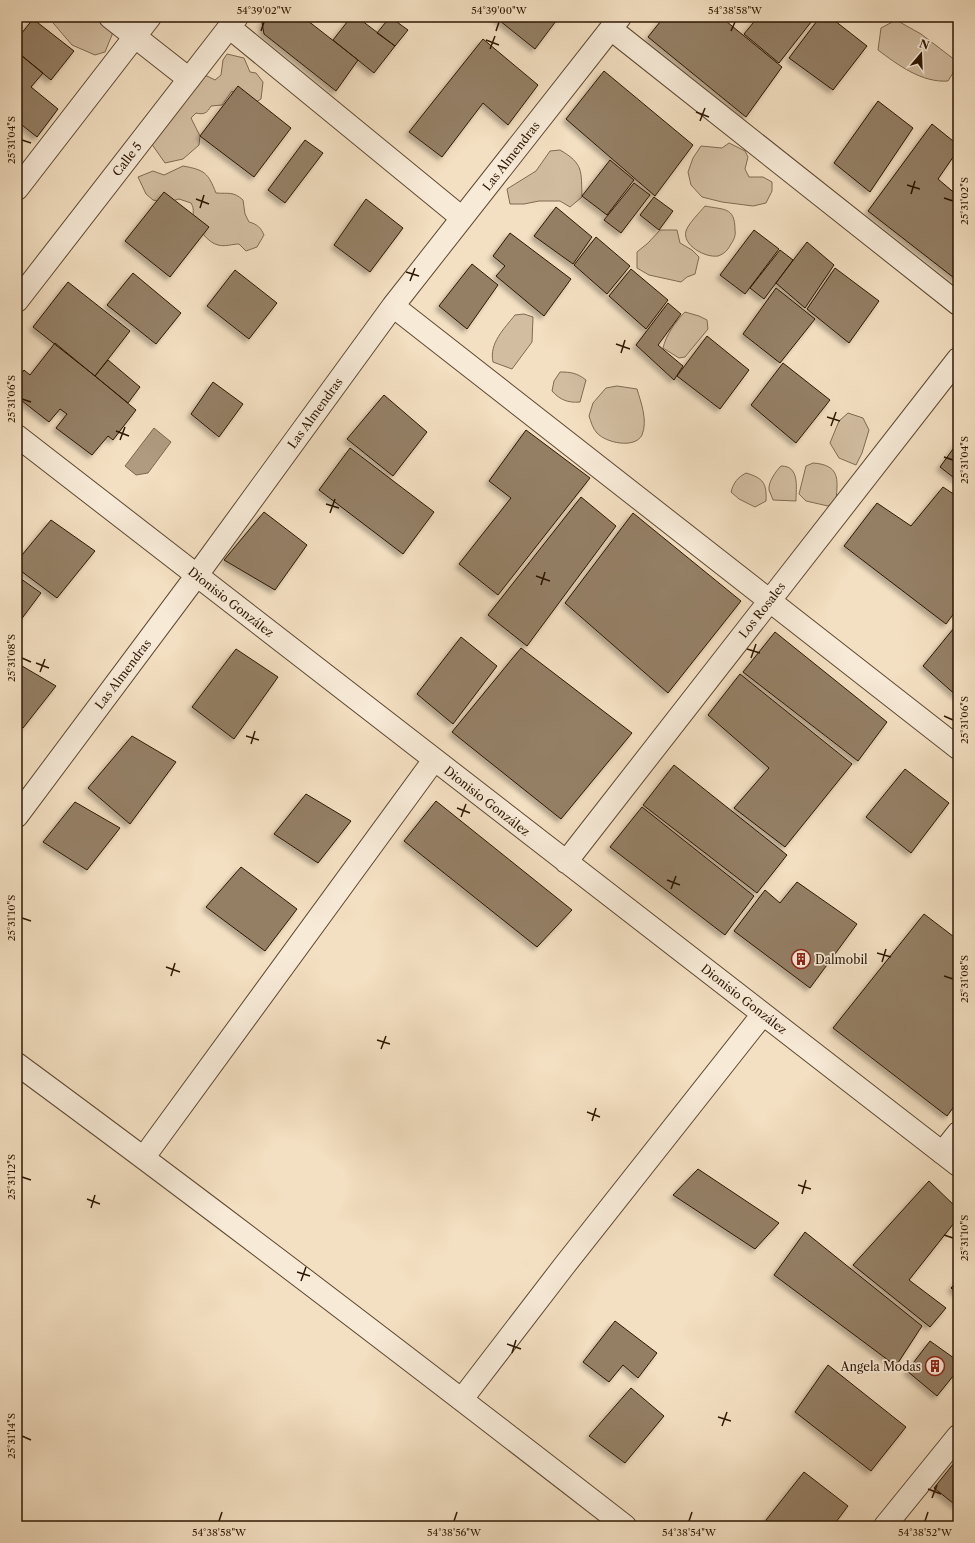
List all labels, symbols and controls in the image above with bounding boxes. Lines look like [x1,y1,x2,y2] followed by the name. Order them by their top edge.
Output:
[237,4,292,17] text: 54°39'02"W
[471,4,528,17] text: 54°39'00"W
[708,4,763,17] text: 54°38'58"W
[901,34,941,74] north arrow
[917,36,931,53] text: N
[5,116,18,164] text: 25°31'04"S
[479,118,543,194] street label: Las Almendras
[109,139,145,179] street label: Calle 5
[958,177,971,225] text: 25°31'02"S
[5,375,18,423] text: 25°31'06"S
[284,375,346,451] street label: Las Almendras
[958,436,971,484] text: 25°31'04"S
[185,564,277,640] street label: Dionisio González
[736,579,788,641] street label: Los Rosales
[5,634,18,682] text: 25°31'08"S
[92,636,154,712] street label: Las Almendras
[958,696,971,744] text: 25°31'06"S
[441,763,533,839] street label: Dionisio González
[5,895,18,941] text: 25°31'10"S
[790,948,812,970] building icon: Dalmobil
[815,952,868,967] place label: Dalmobil
[958,955,971,1003] text: 25°31'08"S
[698,961,790,1037] street label: Dionisio González
[5,1154,18,1200] text: 25°31'12"S
[958,1215,971,1261] text: 25°31'10"S
[924,1355,946,1377] building icon: Angela Modas
[840,1359,921,1374] place label: Angela Modas
[5,1413,18,1459] text: 25°31'14"S
[192,1526,247,1539] text: 54°38'58"W
[427,1526,482,1539] text: 54°38'56"W
[662,1526,717,1539] text: 54°38'54"W
[898,1526,953,1539] text: 54°38'52"W

